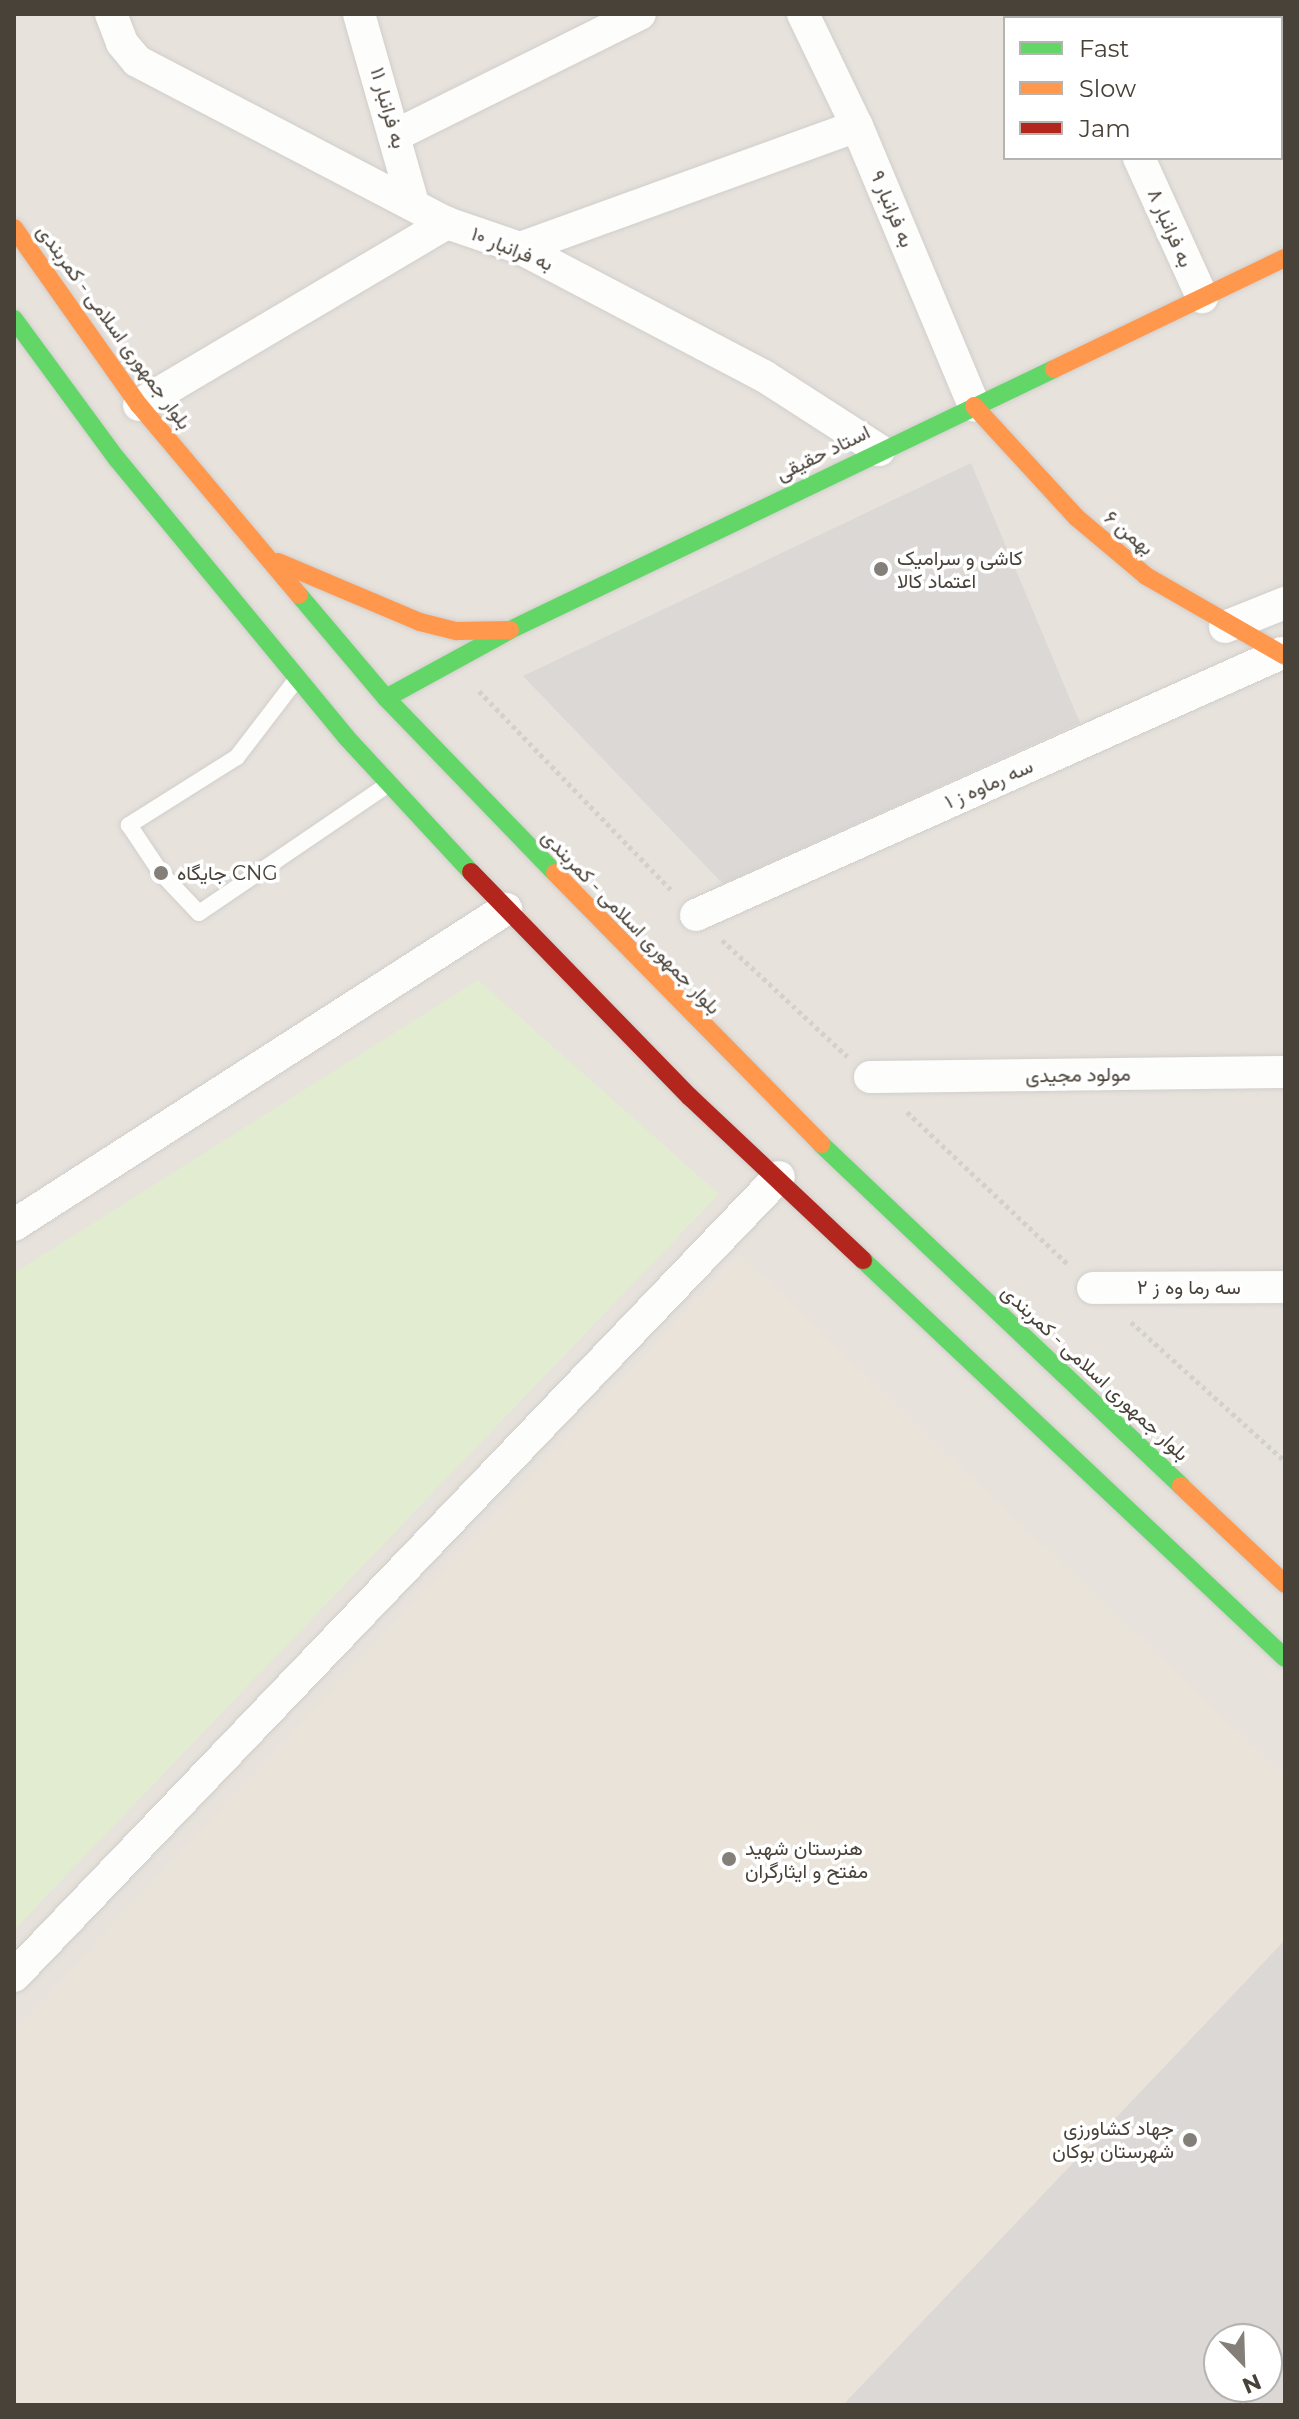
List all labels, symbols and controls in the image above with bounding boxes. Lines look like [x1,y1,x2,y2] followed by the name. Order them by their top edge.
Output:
[1003,16,1283,160] legend
[1079,34,1129,63] text: Fast
[365,65,411,151] street label: به فرانبار ۱۱
[1079,74,1136,103] text: Slow
[1079,114,1131,143] text: Jam
[865,167,919,251] street label: به فرانبار ۹
[1142,185,1198,271] street label: به فرانبار ۸
[32,220,196,434] street label: بلوار جمهوری اسلامی - کمربندی
[468,222,556,276] street label: به فرانبار ۱۰
[772,420,874,486] street label: استاد حقیقی
[1100,506,1158,560] street label: بهمن ۶
[897,546,1023,593] place label: کاشی و سرامیک اعتماد کالا
[872,560,890,578] marker: کاشی و سرامیک اعتماد کالا
[941,754,1037,814] street label: سه رماوه ز ۱
[536,825,726,1019] street label: بلوار جمهوری اسلامی - کمربندی
[177,861,278,885] place label: جایگاه CNG
[152,864,170,882] marker: جایگاه CNG
[1025,1062,1131,1088] street label: مولود مجیدی
[1137,1275,1241,1299] street label: سه رما وه ز ۲
[996,1280,1194,1466] street label: بلوار جمهوری اسلامی - کمربندی
[745,1836,868,1883] place label: هنرستان شهید مفتح و ایثارگران
[720,1850,738,1868] marker: هنرستان شهید مفتح و ایثارگران
[1052,2116,1174,2163] place label: جهاد کشاورزی شهرستان بوکان
[1181,2131,1199,2149] marker: جهاد کشاورزی شهرستان بوکان
[1203,2323,1283,2403] north arrow
[1238,2368,1265,2400] text: N

